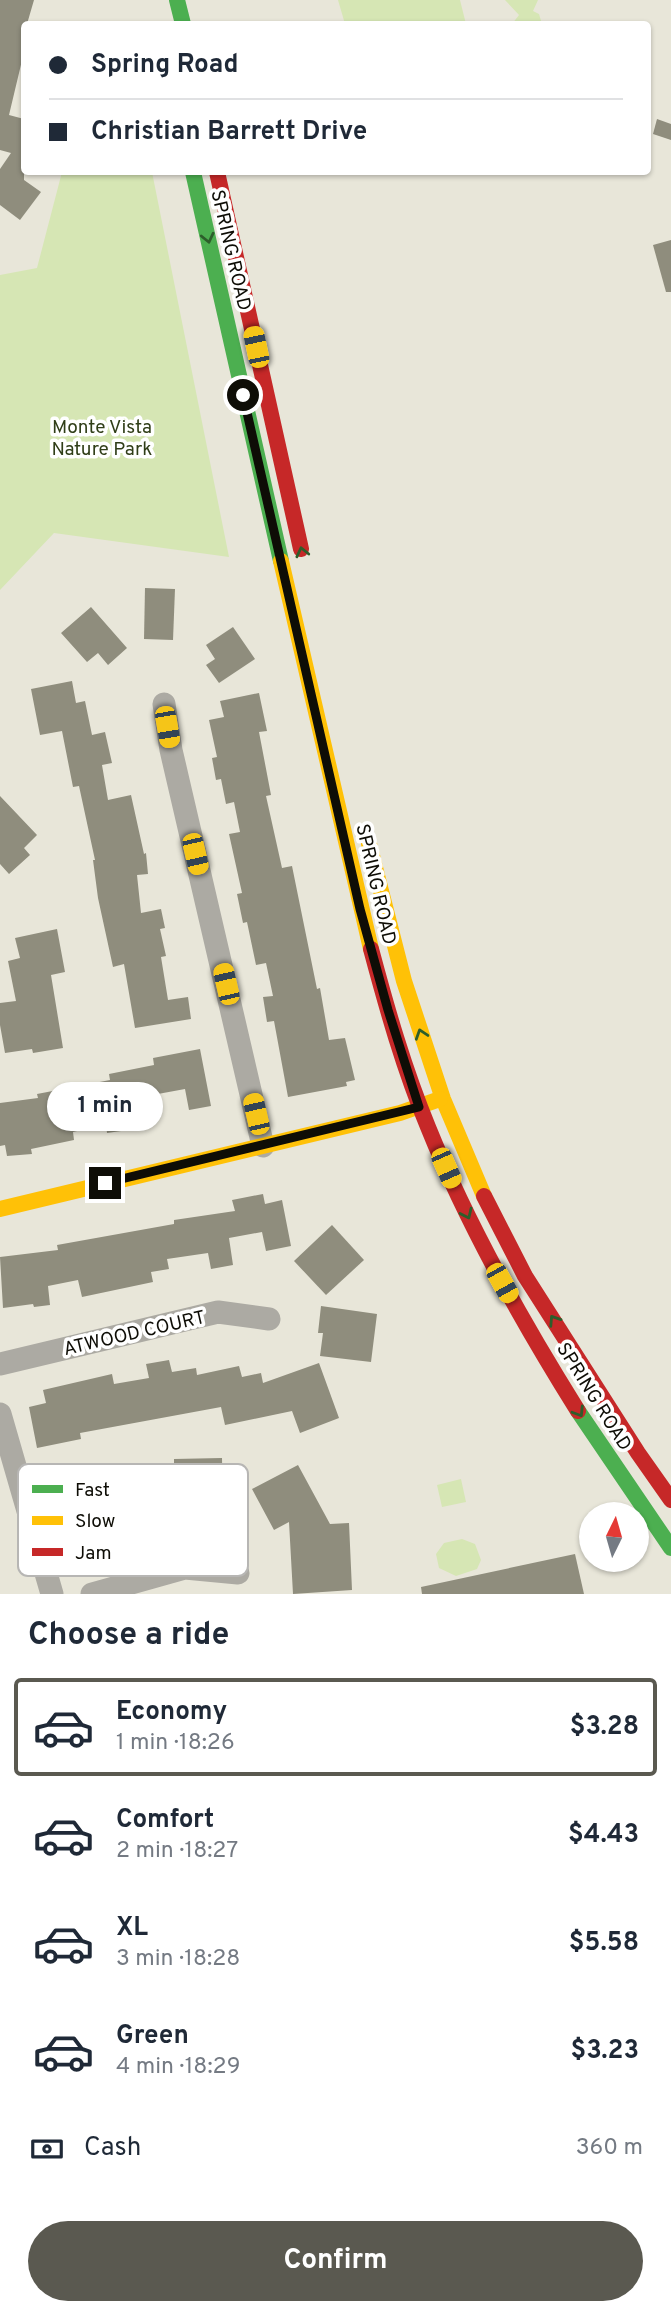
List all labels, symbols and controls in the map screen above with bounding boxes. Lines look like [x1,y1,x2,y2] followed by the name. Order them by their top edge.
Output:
[91,49,238,82] text: Spring Road
[91,116,367,149] text: Christian Barrett Drive
[204,188,256,313] street label: SPRING ROAD
[200,232,214,244] one-way arrow
[242,324,271,370] car
[227,379,259,411] route start
[52,416,152,462] park label: Monte Vista Nature Park
[296,546,310,558] one-way arrow
[154,704,181,750] car
[349,822,401,947] street label: SPRING ROAD
[181,831,210,877] car
[212,961,241,1007] car
[415,1028,429,1040] one-way arrow
[47,1082,163,1130] callout: 1 min
[242,1091,271,1137] car
[77,1092,133,1121] text: 1 min
[428,1145,465,1191] car
[89,1167,121,1199] route end
[459,1207,473,1219] one-way arrow
[483,1260,522,1306] car
[61,1306,208,1362] street label: ATWOOD COURT
[549,1315,562,1328] one-way arrow
[550,1338,636,1456] street label: SPRING ROAD
[571,1404,584,1417] one-way arrow
[18,1464,248,1576] legend
[75,1479,110,1503] text: Fast
[579,1502,649,1572] north arrow
[579,1502,649,1572] map controls
[75,1510,115,1534] text: Slow
[75,1542,112,1566] text: Jam
[28,1616,229,1656] text: Choose a ride
[32,1696,95,1759] icon: car
[116,1696,227,1729] text: Economy
[570,1711,639,1744] text: $3.28
[116,1729,235,1758] text: 1 min · 18:26
[32,1804,95,1867] icon: car
[116,1804,214,1837] text: Comfort
[568,1819,639,1852] text: $4.43
[116,1837,238,1866] text: 2 min · 18:27
[32,1912,95,1975] icon: car
[116,1912,148,1945] text: XL
[569,1927,639,1960] text: $5.58
[116,1945,240,1974] text: 3 min · 18:28
[32,2020,95,2083] icon: car
[116,2020,189,2053] text: Green
[571,2035,639,2068] text: $3.23
[116,2053,240,2082] text: 4 min · 18:29
[28,2130,66,2168] icon: cash
[84,2132,141,2165] text: Cash
[576,2134,643,2163] text: 360 m
[28,2221,643,2301] button: Confirm

